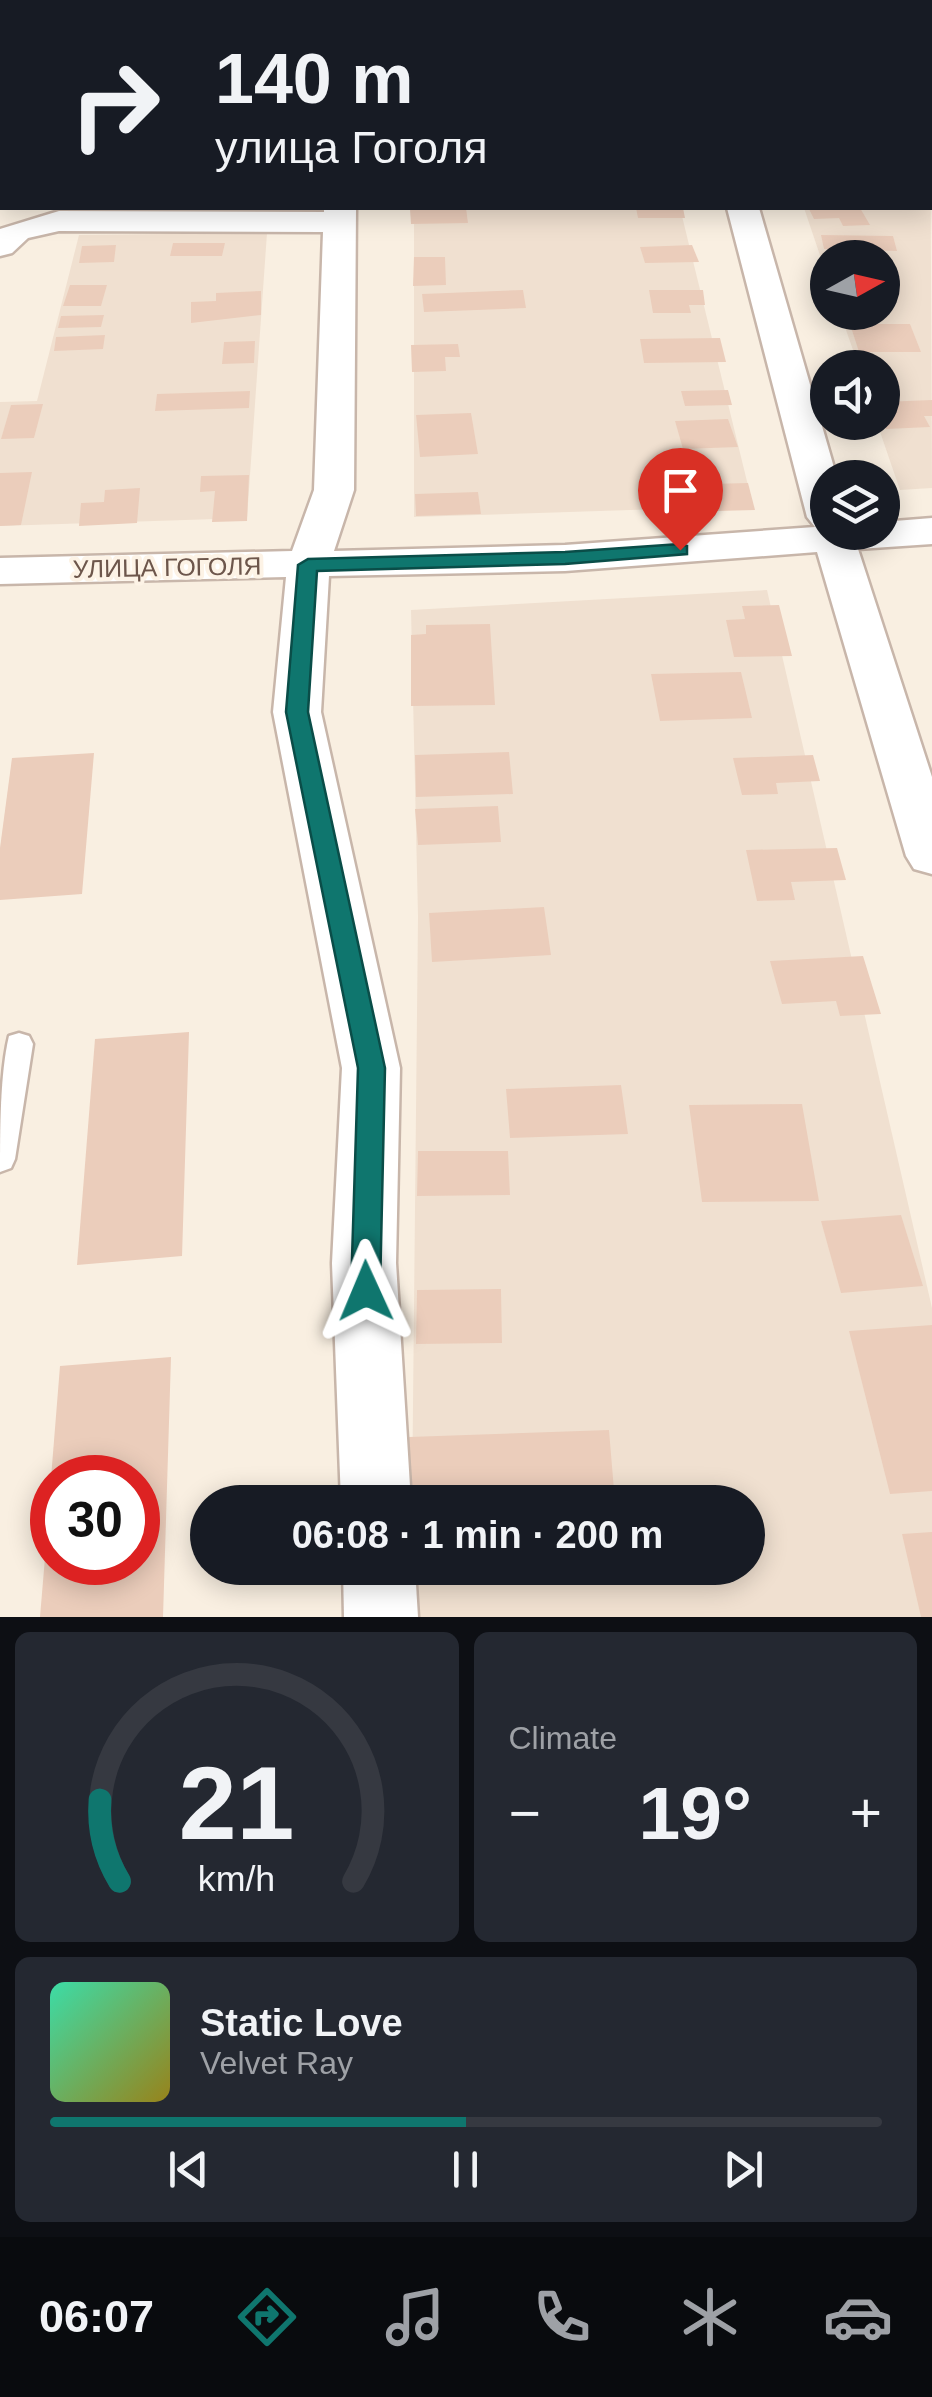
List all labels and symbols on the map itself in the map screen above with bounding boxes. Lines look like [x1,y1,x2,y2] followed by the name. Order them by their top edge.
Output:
[810,240,900,330] north arrow
[638,448,723,551] pin
[72,551,262,583] street label: УЛИЦА ГОГОЛЯ
[314,1239,418,1343] position arrow
[30,1455,160,1585] speed limit sign: 30

